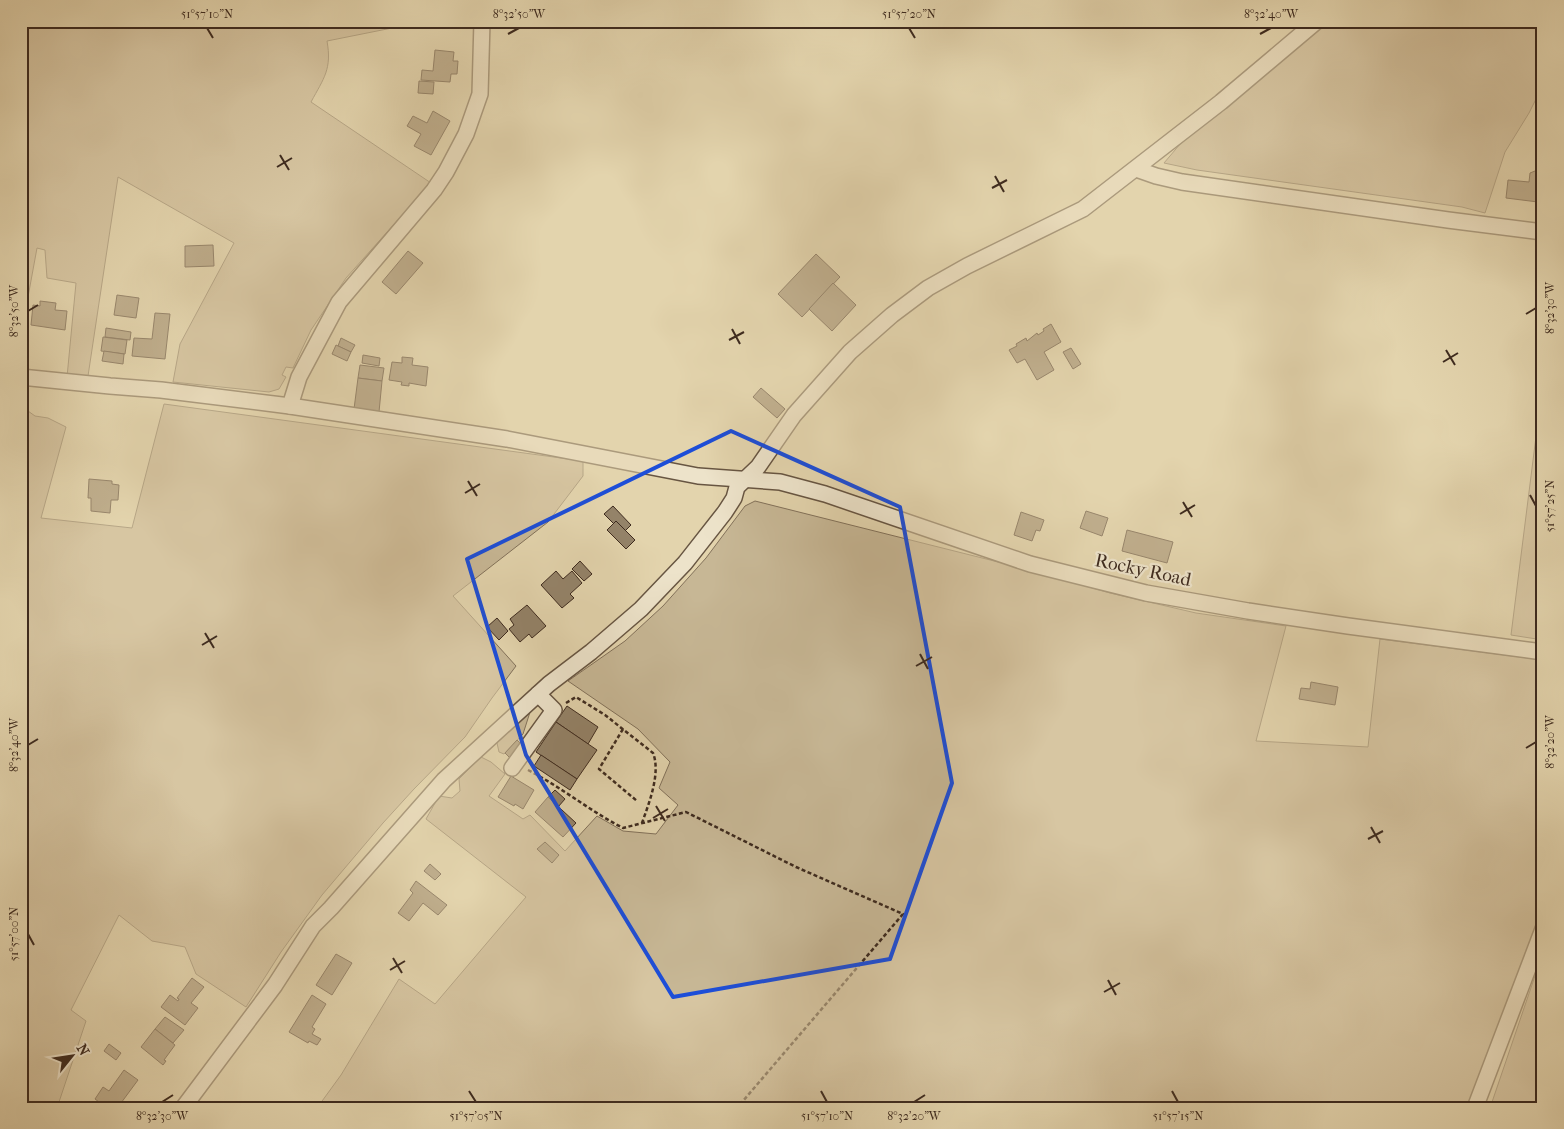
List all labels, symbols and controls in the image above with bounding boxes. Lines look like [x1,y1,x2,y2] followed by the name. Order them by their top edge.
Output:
[181,7,233,21] text: 51°57'10"N
[493,7,546,21] text: 8°32'50"W
[882,7,936,21] text: 51°57'20"N
[1244,7,1299,21] text: 8°32'40"W
[1543,281,1557,334] text: 8°32'30"W
[7,284,21,337] text: 8°32'50"W
[1543,480,1557,532] text: 51°57'25"N
[1093,549,1194,591] street label: Rocky Road
[1543,714,1557,769] text: 8°32'20"W
[7,717,21,772] text: 8°32'40"W
[7,907,21,961] text: 51°57'00"N
[48,1032,98,1082] north arrow
[73,1041,93,1059] text: N
[136,1109,189,1123] text: 8°32'30"W
[450,1109,502,1123] text: 51°57'05"N
[801,1109,853,1123] text: 51°57'10"N
[887,1109,942,1123] text: 8°32'20"W
[1153,1109,1203,1123] text: 51°57'15"N

